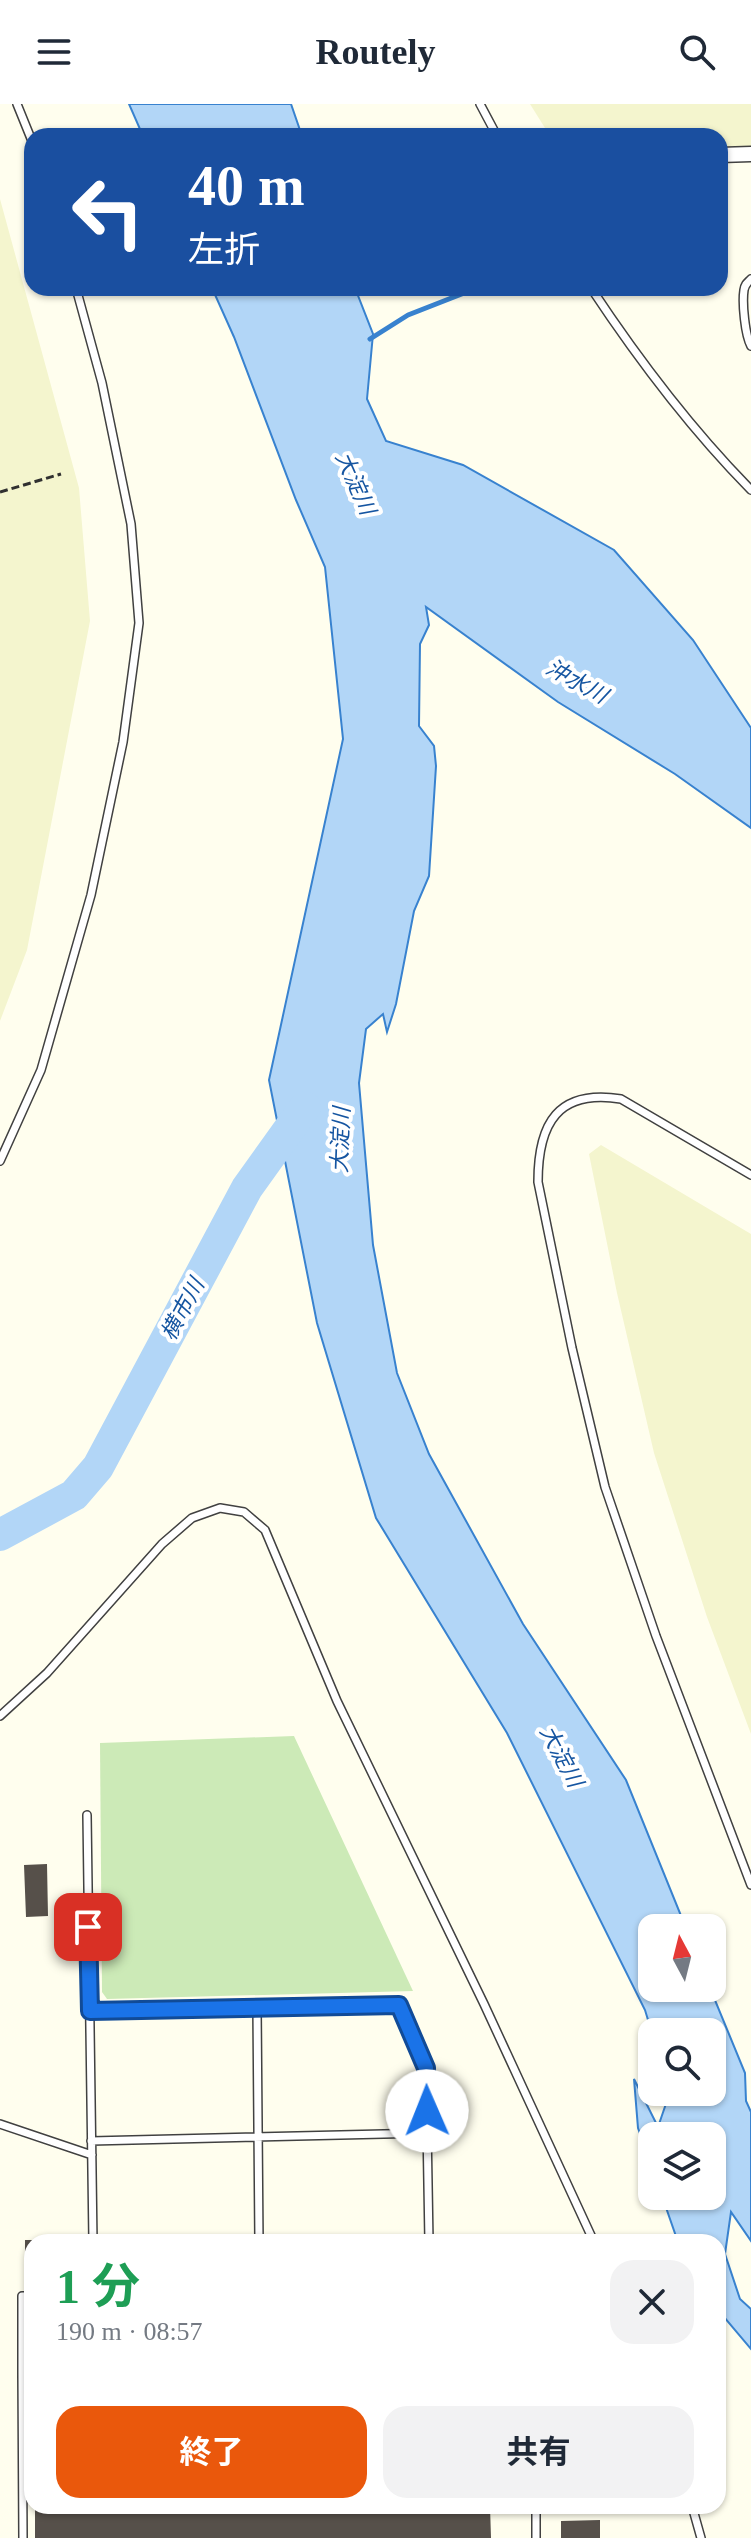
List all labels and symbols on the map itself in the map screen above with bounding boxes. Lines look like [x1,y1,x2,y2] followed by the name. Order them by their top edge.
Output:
[331,448,381,520] water label: 大淀川
[542,655,613,709] water label: 沖水川
[327,1105,354,1173] water label: 大淀川
[156,1272,210,1344] water label: 横市川
[535,1721,589,1793] water label: 大淀川
[54,1893,122,1961] pin
[638,1914,726,2002] north arrow
[385,2069,469,2153] position arrow

